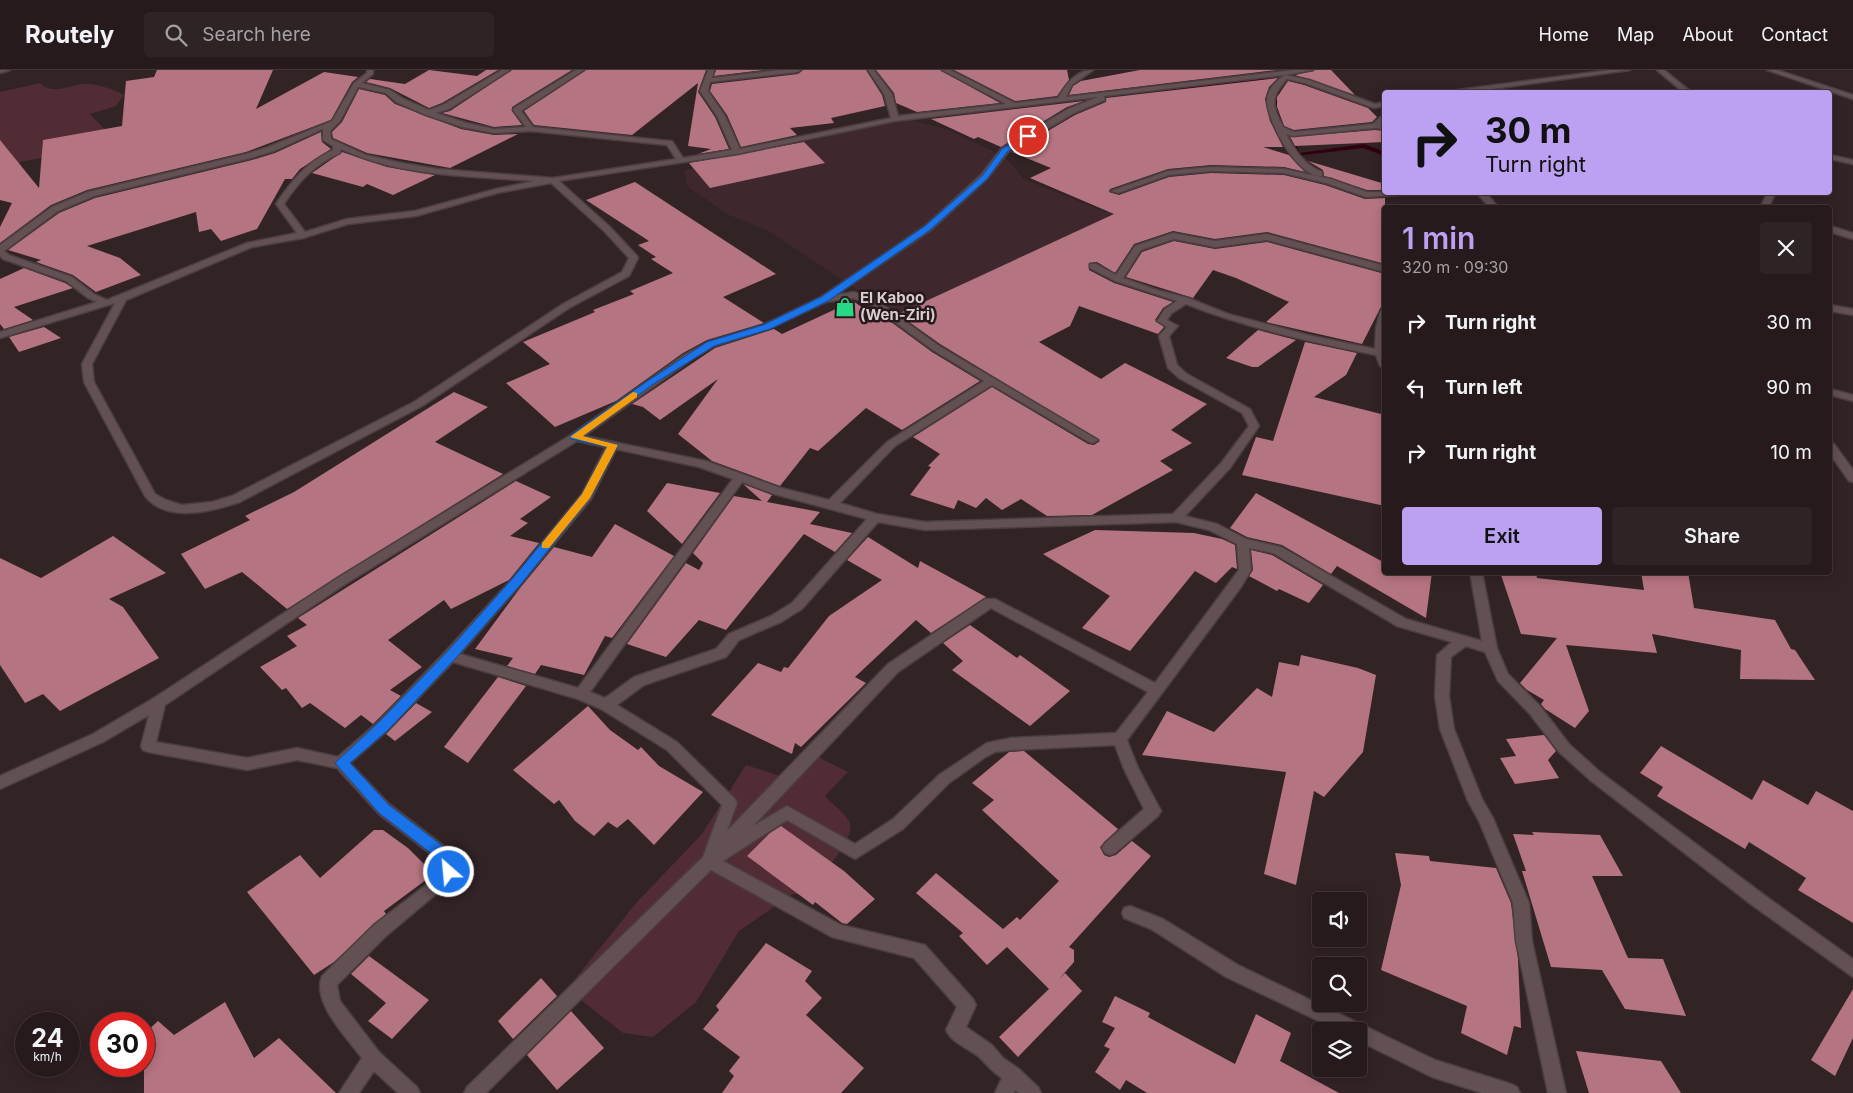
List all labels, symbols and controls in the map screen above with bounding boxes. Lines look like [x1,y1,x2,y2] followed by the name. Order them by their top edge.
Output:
[144,12,494,57] search box
[25,20,114,49] text: Routely
[162,21,190,49] icon: search
[202,23,311,46] text: Search here
[1539,24,1589,45] text: Home
[1617,24,1654,45] text: Map
[1682,24,1733,45] text: About
[1761,24,1828,45] text: Contact
[1485,109,1571,151] text: 30 m
[1402,110,1467,175] icon: right
[1007,115,1049,157] pin
[1014,122,1042,150] icon: arrive
[1485,151,1586,177] text: Turn right
[1402,220,1475,256] text: 1 min
[1760,222,1812,274] button: close
[1402,257,1508,277] text: 320 m · 09:30
[860,288,936,324] place label: El Kaboo (Wen-Ziri)
[834,296,856,318] shop icon: El Kaboo (Wen-Ziri)
[1402,309,1430,337] icon: right
[1445,311,1536,334] text: Turn right
[1766,311,1812,334] text: 30 m
[1402,374,1430,402] icon: left
[1445,376,1523,399] text: Turn left
[1766,376,1812,399] text: 90 m
[1402,439,1430,467] icon: right
[1445,441,1536,464] text: Turn right
[1770,441,1812,464] text: 10 m
[1402,507,1602,565] button: Exit
[1612,507,1812,565] button: Share
[422,845,474,897] position arrow
[1312,892,1367,1077] map controls
[1312,892,1367,947] button: sound
[1312,957,1367,1012] button: search
[90,1012,155,1077] speed limit sign: 30
[1312,1022,1367,1077] button: layers
[31,1023,64,1053] text: 24
[33,1049,62,1064] text: km/h

